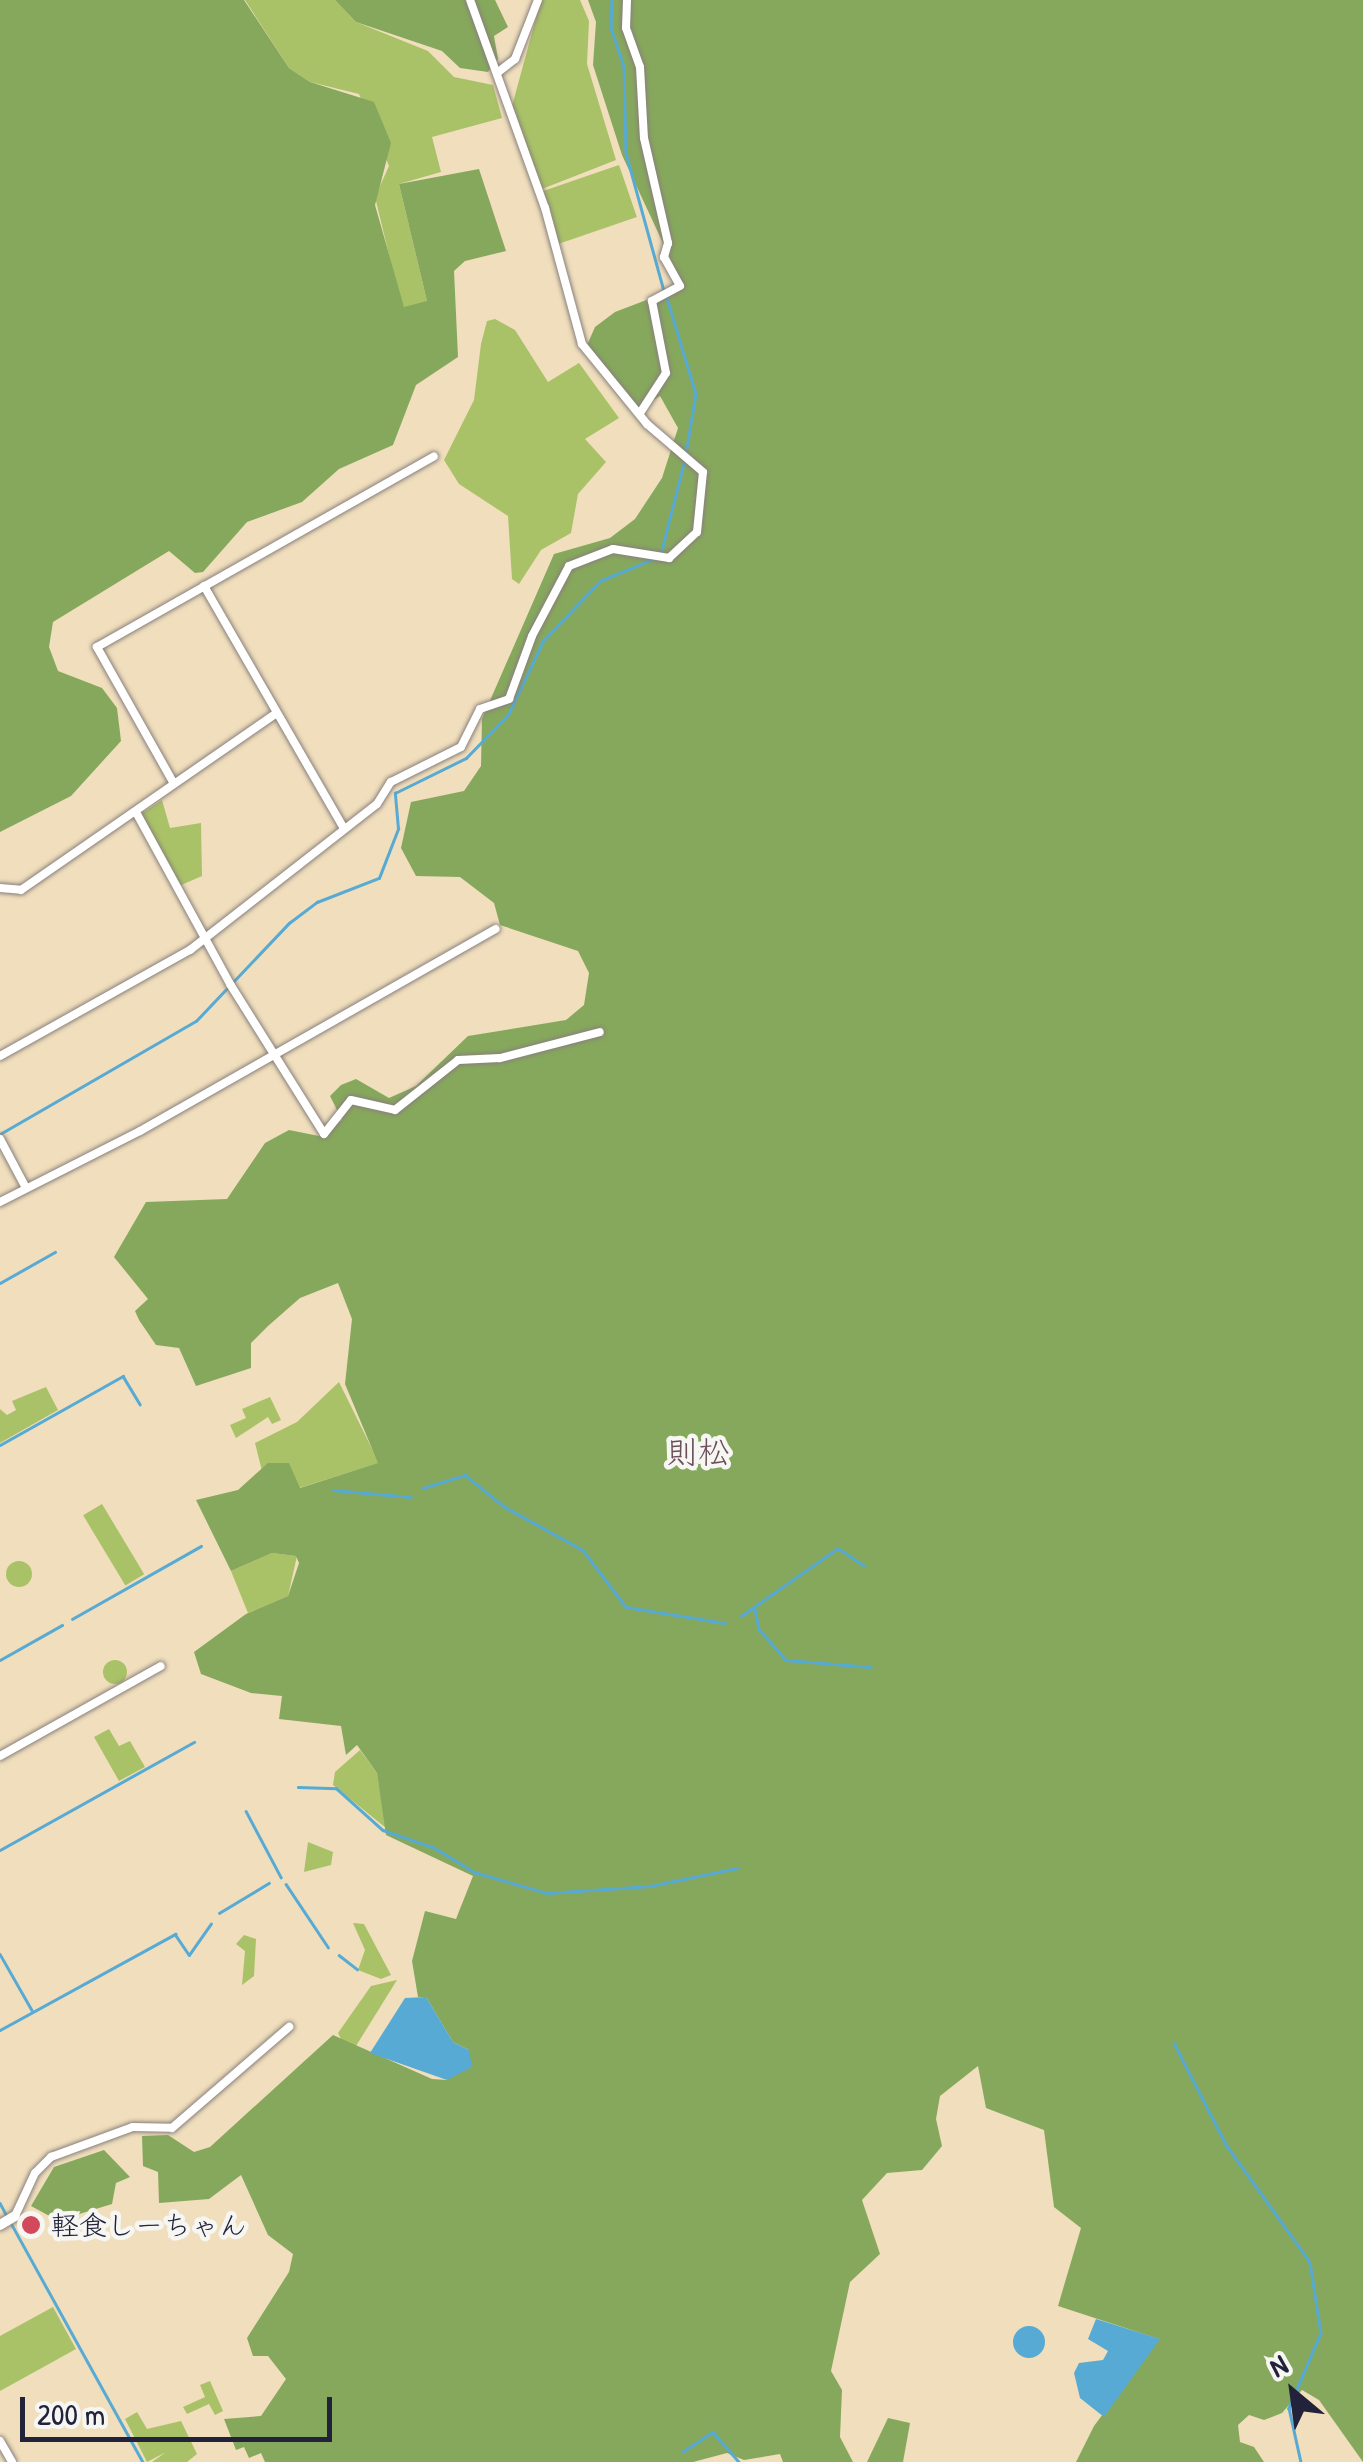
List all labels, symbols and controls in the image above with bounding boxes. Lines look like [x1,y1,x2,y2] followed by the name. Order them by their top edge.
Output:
[666,1433,730,1471] district label: 則松
[51,2208,247,2242] place label: 軽食しーちゃん
[20,2214,42,2236] marker: 軽食しーちゃん
[1243,2342,1343,2442] north arrow
[1263,2346,1294,2386] text: N
[25,2377,338,2439] scale bar
[37,2394,105,2434] text: 200 m

